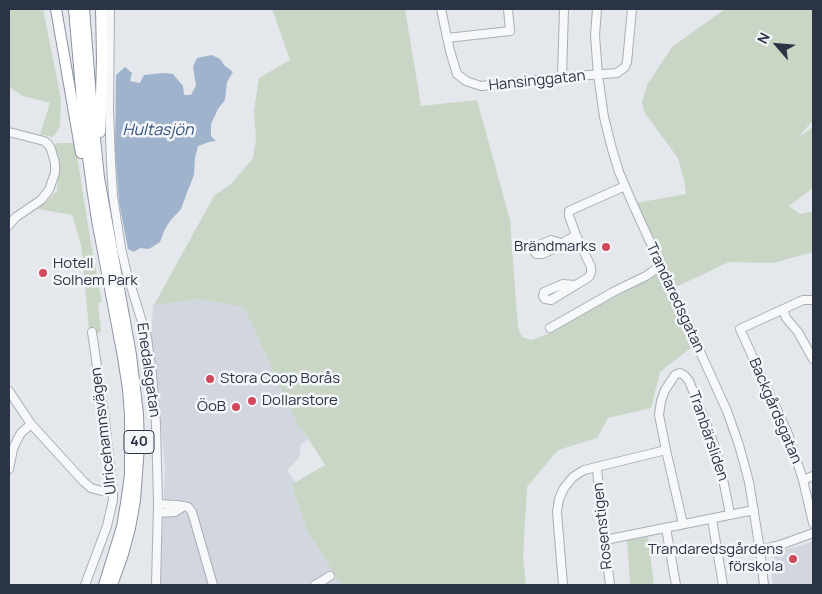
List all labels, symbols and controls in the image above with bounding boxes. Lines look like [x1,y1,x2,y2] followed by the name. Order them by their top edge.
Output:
[752,20,802,70] north arrow
[752,29,774,47] text: N
[488,67,586,95] street label: Hansinggatan
[123,121,193,141] water label: Hultasjön
[514,238,596,256] place label: Brändmarks
[642,240,708,356] street label: Trandaredsgatan
[600,241,612,253] marker: Brändmarks
[53,255,138,290] place label: Hotell Solhem Park
[37,267,49,279] marker: Hotell Solhem Park
[132,322,164,418] street label: Enedalsgatan
[745,355,805,467] street label: Backgårdsgatan
[87,366,121,496] street label: Ulricehamnsvägen
[220,370,340,388] place label: Stora Coop Borås
[204,373,216,385] marker: Stora Coop Borås
[684,389,732,483] street label: Tranbärsliden
[262,392,338,410] place label: Dollarstore
[246,395,258,407] marker: Dollarstore
[197,398,226,416] place label: ÖoB
[230,401,242,413] marker: ÖoB
[124,431,154,454] road number: 40
[589,482,617,570] street label: Rosenstigen
[648,541,783,576] place label: Trandaredsgårdens förskola
[787,553,799,565] marker: Trandaredsgårdens förskola

